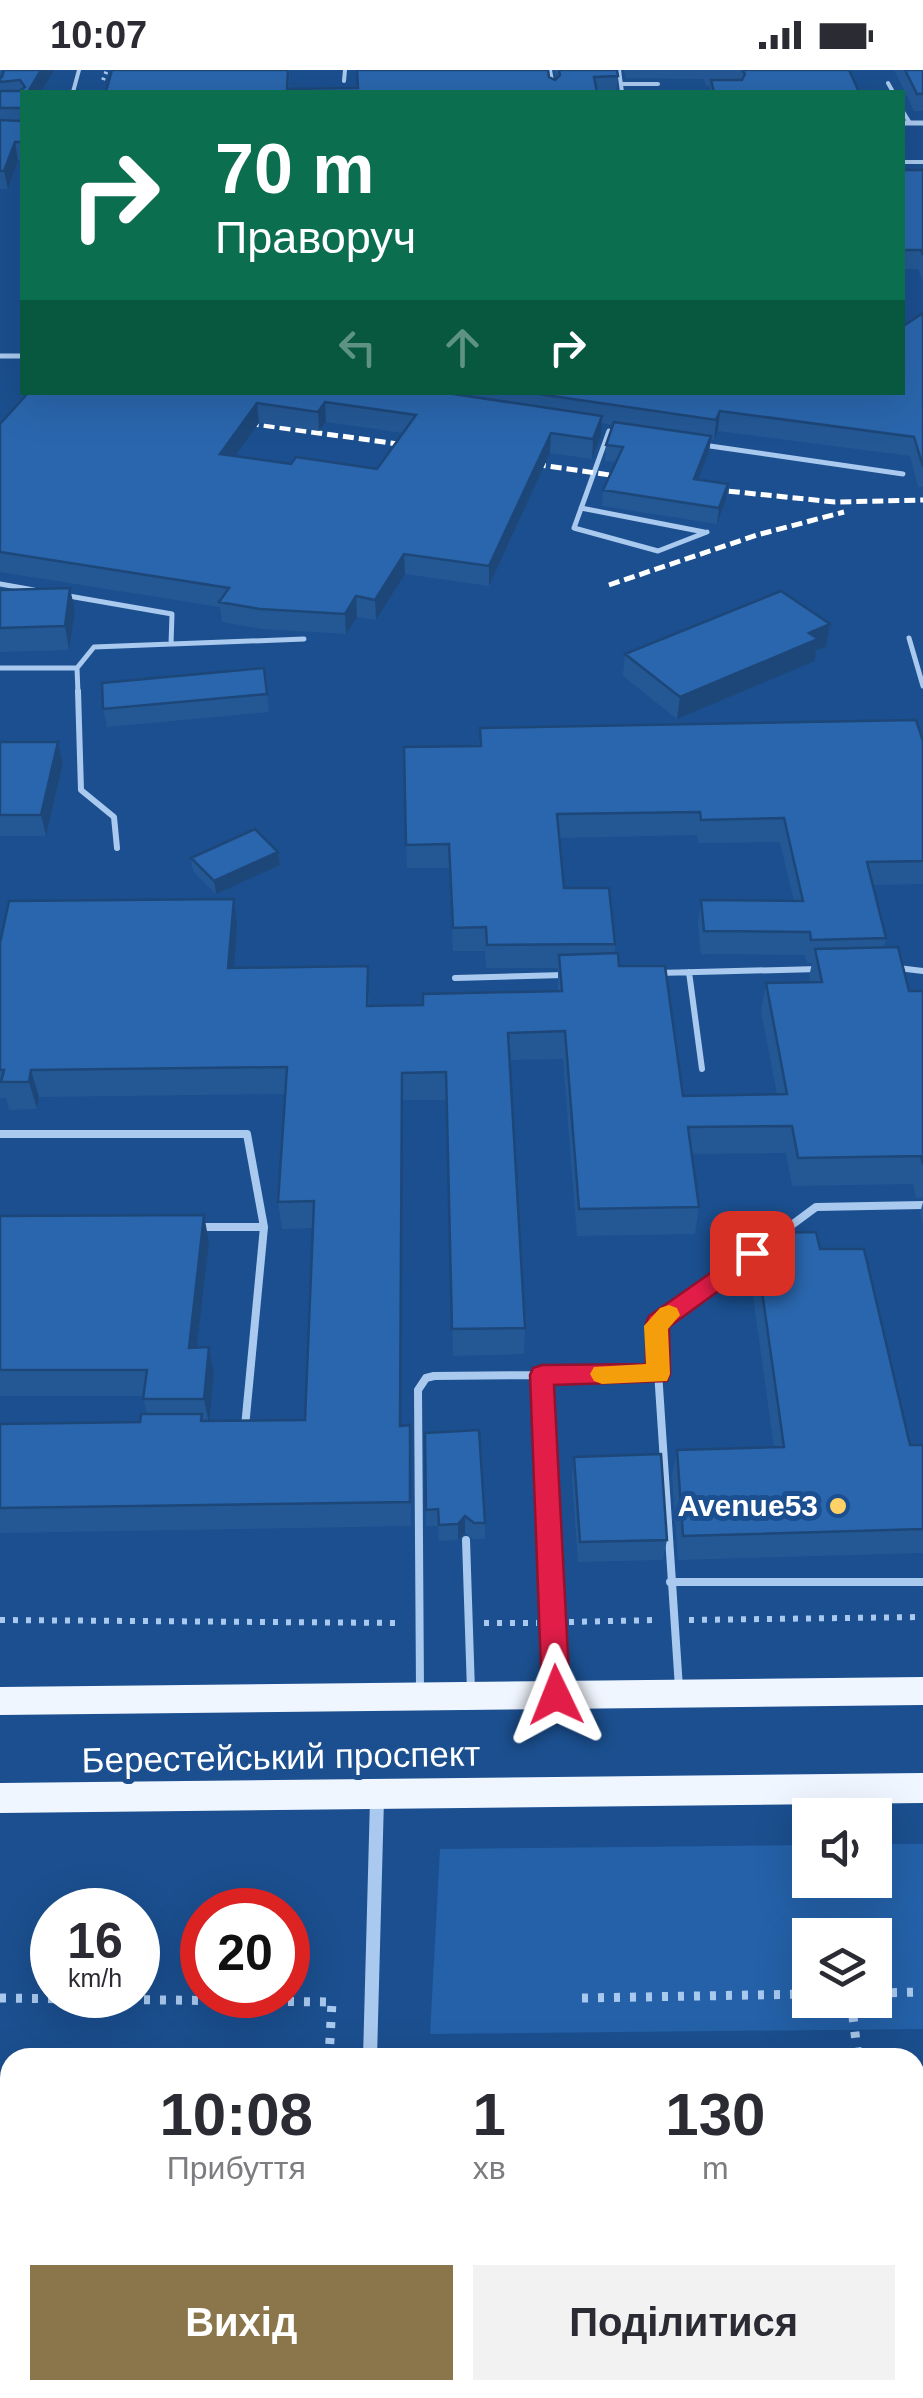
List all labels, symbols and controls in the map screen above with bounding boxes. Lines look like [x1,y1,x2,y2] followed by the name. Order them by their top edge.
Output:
[50,14,147,56] text: 10:07
[50,130,180,260] icon: right
[215,130,375,208] text: 70 m
[215,212,416,263] text: Праворуч
[330,320,385,375] icon: left
[435,320,490,375] icon: ahead
[540,320,595,375] icon: right
[710,1211,795,1296] pin
[725,1226,780,1281] icon: arrive
[677,1489,818,1522] place label: Avenue53
[827,1495,849,1517] marker: Avenue53
[504,1643,608,1747] position arrow
[81,1734,481,1779] street label: Берестейський проспект
[792,1798,892,2018] map controls
[792,1798,892,1898] button: sound
[180,1888,310,2018] speed limit sign: 20
[67,1913,123,1969] text: 16
[792,1918,892,2018] button: layers
[68,1964,122,1992] text: km/h
[160,2081,313,2148] text: 10:08
[472,2081,506,2148] text: 1
[665,2081,765,2148] text: 130
[167,2150,306,2186] text: Прибуття
[473,2150,506,2186] text: хв
[702,2150,729,2186] text: m
[30,2265,453,2380] button: Вихід
[473,2265,895,2380] button: Поділитися

